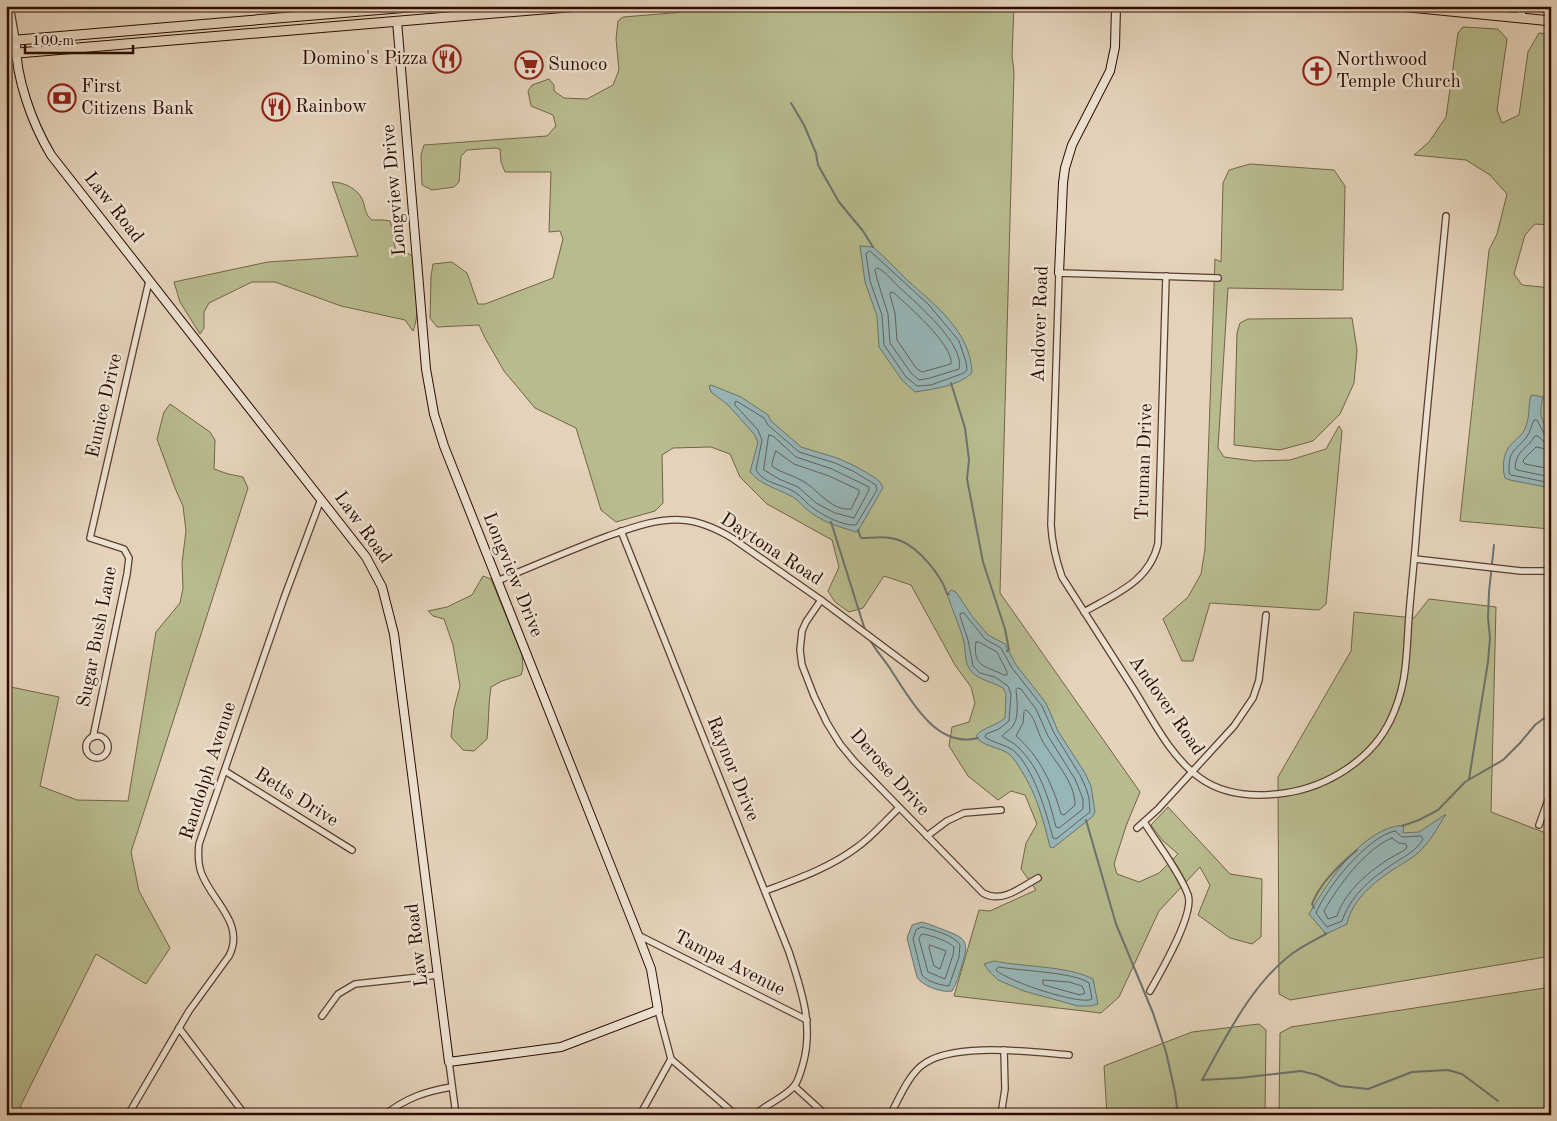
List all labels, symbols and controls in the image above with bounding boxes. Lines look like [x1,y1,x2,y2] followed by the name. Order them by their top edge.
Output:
[25,22,132,54] scale bar
[32,34,74,49] text: 100 m
[432,44,462,74] restaurant icon: Domino's Pizza
[302,50,429,69] place label: Domino's Pizza
[514,50,544,80] supermarket icon: Sunoco
[1336,51,1461,92] place label: Northwood Temple Church
[548,56,607,75] place label: Sunoco
[1302,56,1332,86] church icon: Northwood Temple Church
[81,78,194,119] place label: First Citizens Bank
[47,83,77,113] bank icon: First Citizens Bank
[261,92,291,122] restaurant icon: Rainbow
[295,98,367,117] place label: Rainbow
[380,123,410,257] street label: Longview Drive
[80,169,146,247] street label: Law Road
[1029,265,1053,383] street label: Andover Road
[84,352,126,460] street label: Eunice Drive
[1133,403,1157,521] street label: Truman Drive
[330,488,394,568] street label: Law Road
[478,510,546,640] street label: Longview Drive
[717,510,825,590] street label: Daytona Road
[75,565,121,709] street label: Sugar Bush Lane
[1125,653,1207,759] street label: Andover Road
[178,700,240,842] street label: Randolph Avenue
[702,714,762,824] street label: Raynor Drive
[846,726,932,820] street label: Derose Drive
[251,765,341,831] street label: Betts Drive
[403,902,433,988] street label: Law Road
[670,928,788,1000] street label: Tampa Avenue

